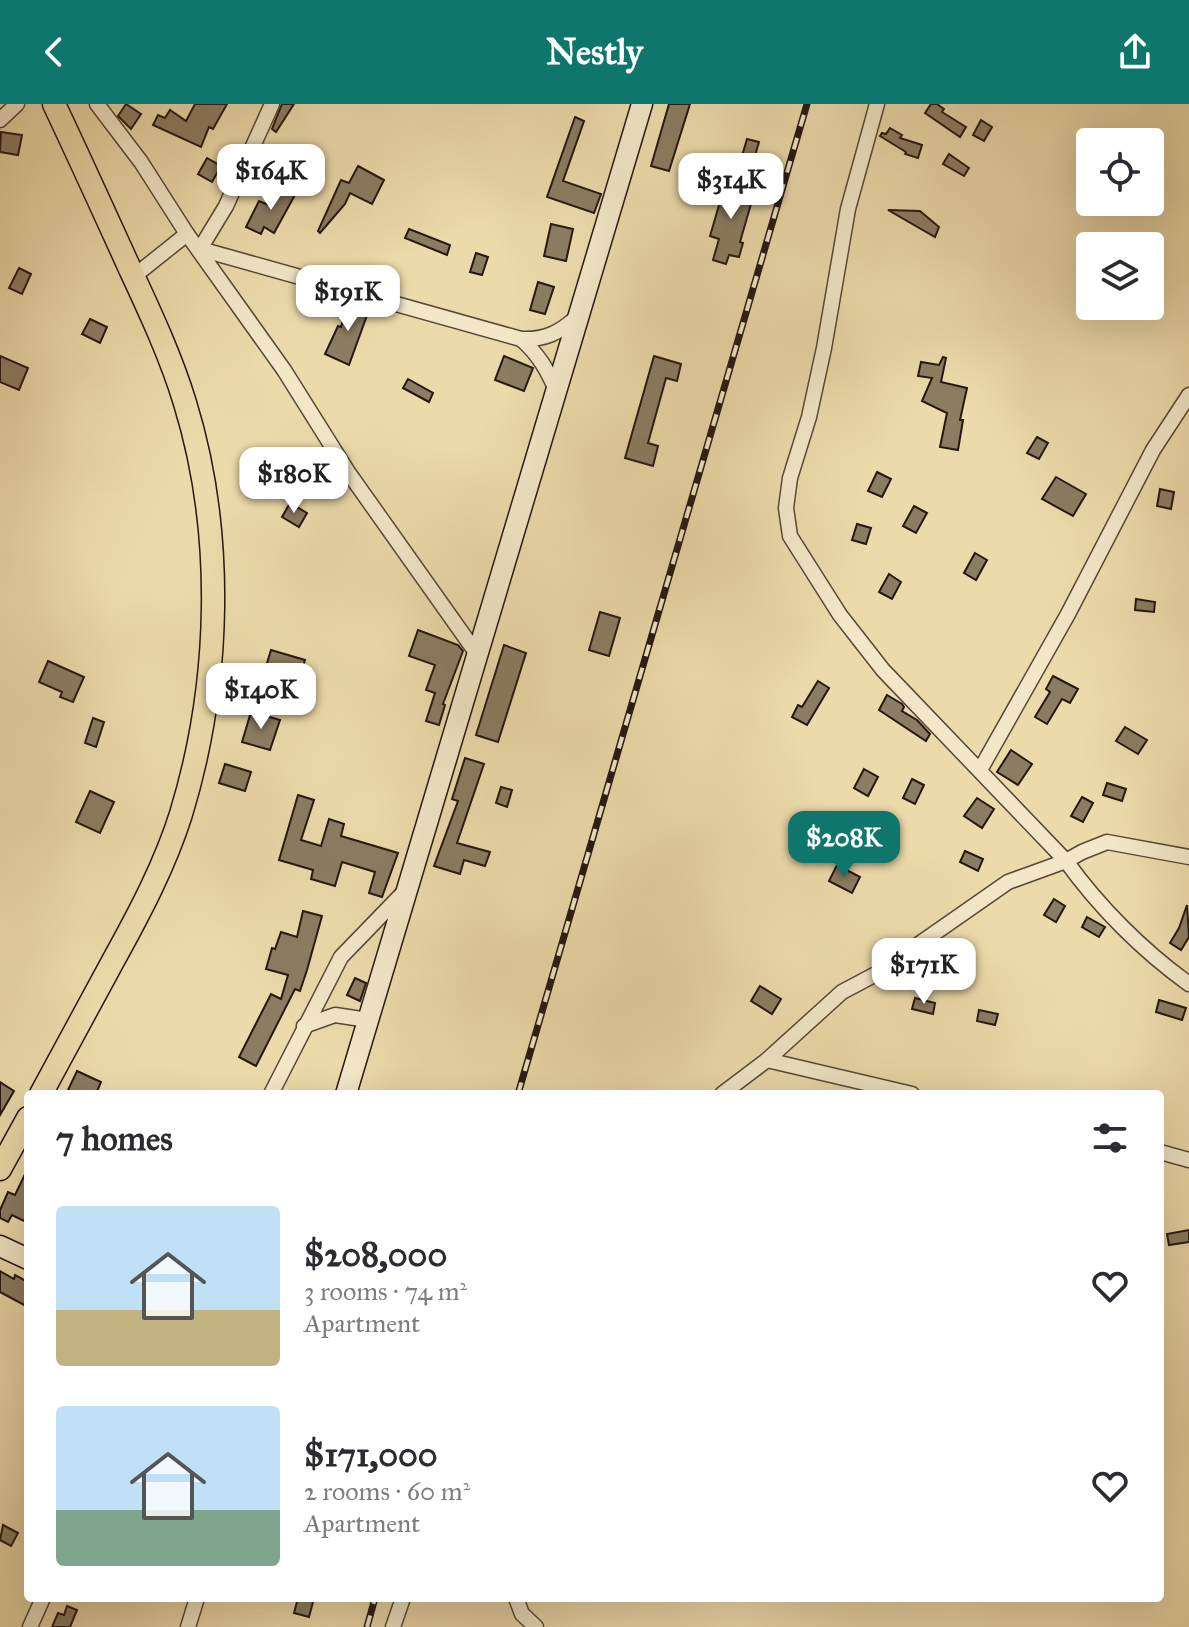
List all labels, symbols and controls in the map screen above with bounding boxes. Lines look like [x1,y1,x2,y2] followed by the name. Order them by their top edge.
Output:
[32,30,76,74] icon: back
[546,30,643,74] text: Nestly
[1113,30,1157,74] icon: share
[1076,128,1164,320] map controls
[1076,128,1164,216] button: locate
[215,144,327,212] pin: $164K
[675,153,787,221] pin: $314K
[235,154,307,186] text: $164K
[696,163,766,195] text: $314K
[1076,232,1164,320] button: layers
[292,265,404,333] pin: $191K
[314,275,382,307] text: $191K
[238,447,350,515] pin: $180K
[257,457,331,489] text: $180K
[205,663,317,731] pin: $140K
[224,673,298,705] text: $140K
[788,811,900,879] pin: $208K
[806,821,882,853] text: $208K
[868,938,980,1006] pin: $171K
[890,948,958,980] text: $171K
[1088,1116,1132,1160] icon: filters
[56,1118,173,1159] text: 7 homes
[304,1234,447,1275] text: $208,000
[120,1238,216,1334] icon: home
[1088,1264,1132,1308] icon: heart
[304,1275,467,1307] text: 3 rooms · 74 m²
[304,1307,420,1339] text: Apartment
[304,1434,438,1475] text: $171,000
[120,1438,216,1534] icon: home
[1088,1464,1132,1508] icon: heart
[304,1475,470,1507] text: 2 rooms · 60 m²
[304,1507,420,1539] text: Apartment

